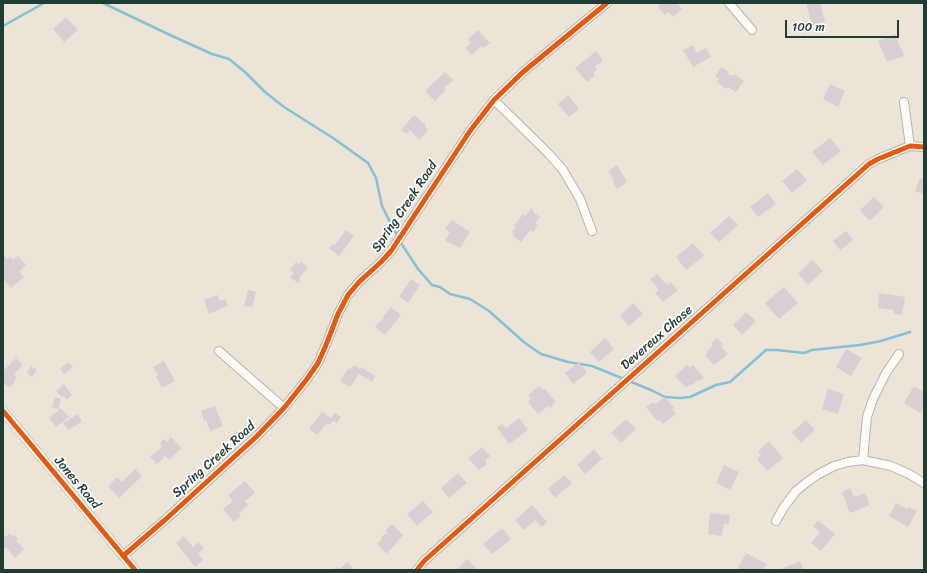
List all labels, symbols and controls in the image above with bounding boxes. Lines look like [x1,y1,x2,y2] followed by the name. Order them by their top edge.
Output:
[787,12,901,38] scale bar
[792,16,825,38] text: 100 m
[369,159,441,255] street label: Spring Creek Road
[618,303,696,373] street label: Devereux Chase
[169,419,259,501] street label: Spring Creek Road
[51,454,103,512] street label: Jones Road

